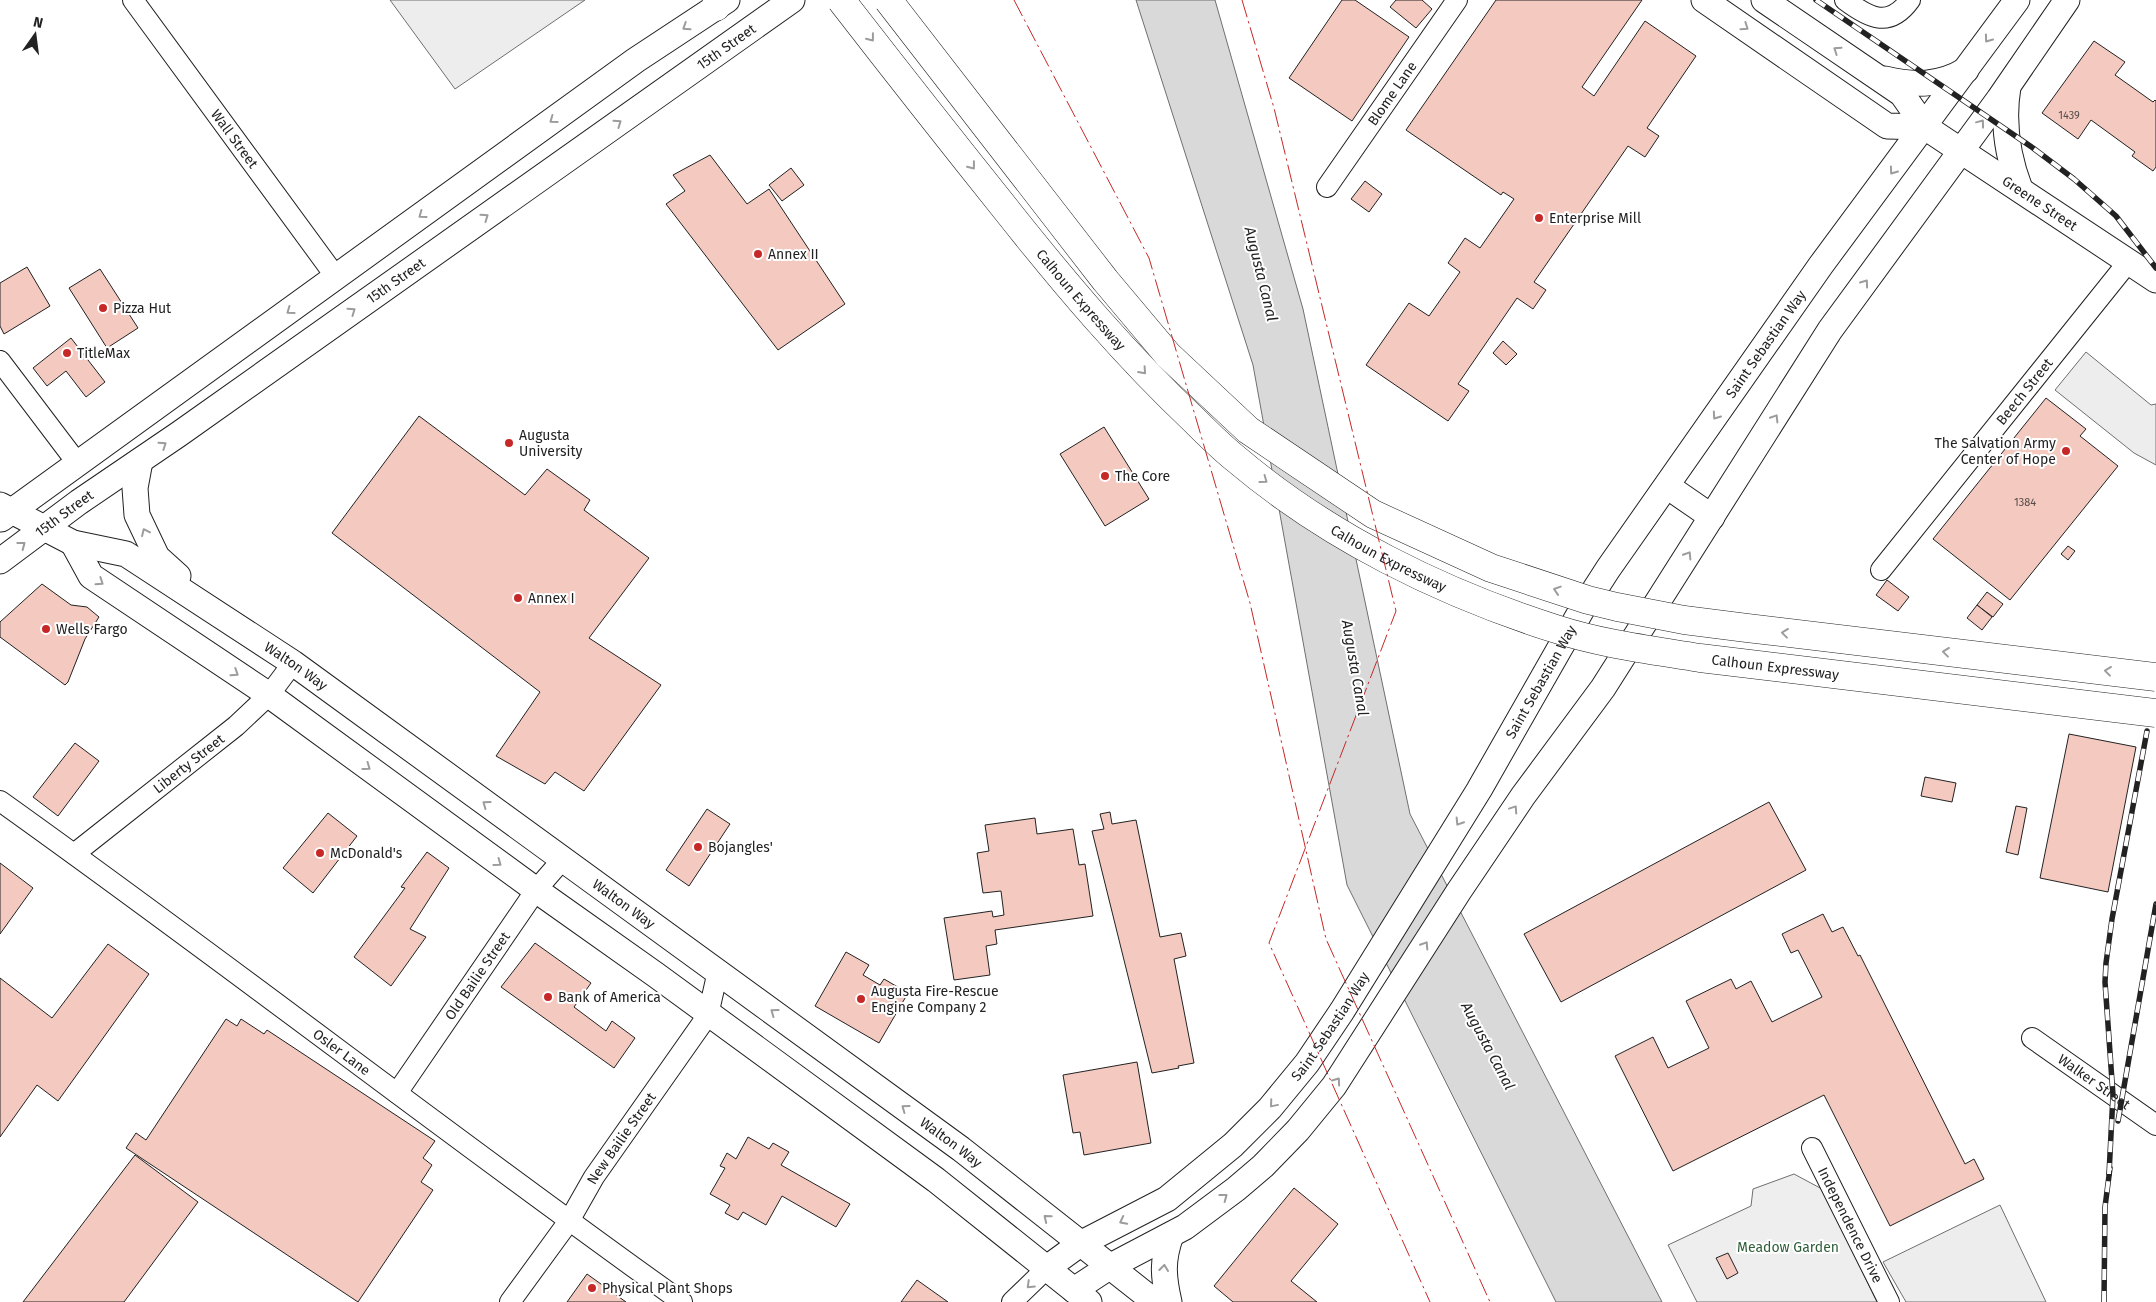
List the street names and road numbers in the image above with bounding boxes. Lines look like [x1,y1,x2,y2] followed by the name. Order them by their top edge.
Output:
[694,20,760,74] street label: 15th Street
[1364,58,1421,129] street label: Blome Lane
[207,106,262,172] street label: Wall Street
[1999,172,2081,235] street label: Greene Street
[1032,246,1129,354] street label: Calhoun Expressway
[363,254,429,308] street label: 15th Street
[1722,287,1810,401] street label: Saint Sebastian Way
[1993,354,2057,428] street label: Beech Street
[32,486,98,541] street label: 15th Street
[1327,521,1449,596] street label: Calhoun Expressway
[1502,622,1580,742] street label: Saint Sebastian Way
[261,639,331,694] street label: Walton Way
[1711,651,1840,684] street label: Calhoun Expressway
[150,730,229,797] street label: Liberty Street
[589,876,658,933] street label: Walton Way
[441,928,514,1024] street label: Old Bailie Street
[1288,969,1373,1085] street label: Saint Sebastian Way
[309,1025,373,1079] street label: Osler Lane
[2054,1051,2134,1114] street label: Walker Street
[584,1089,660,1188] street label: New Bailie Street
[916,1114,985,1171] street label: Walton Way
[1814,1164,1886,1286] street label: Independence Drive

